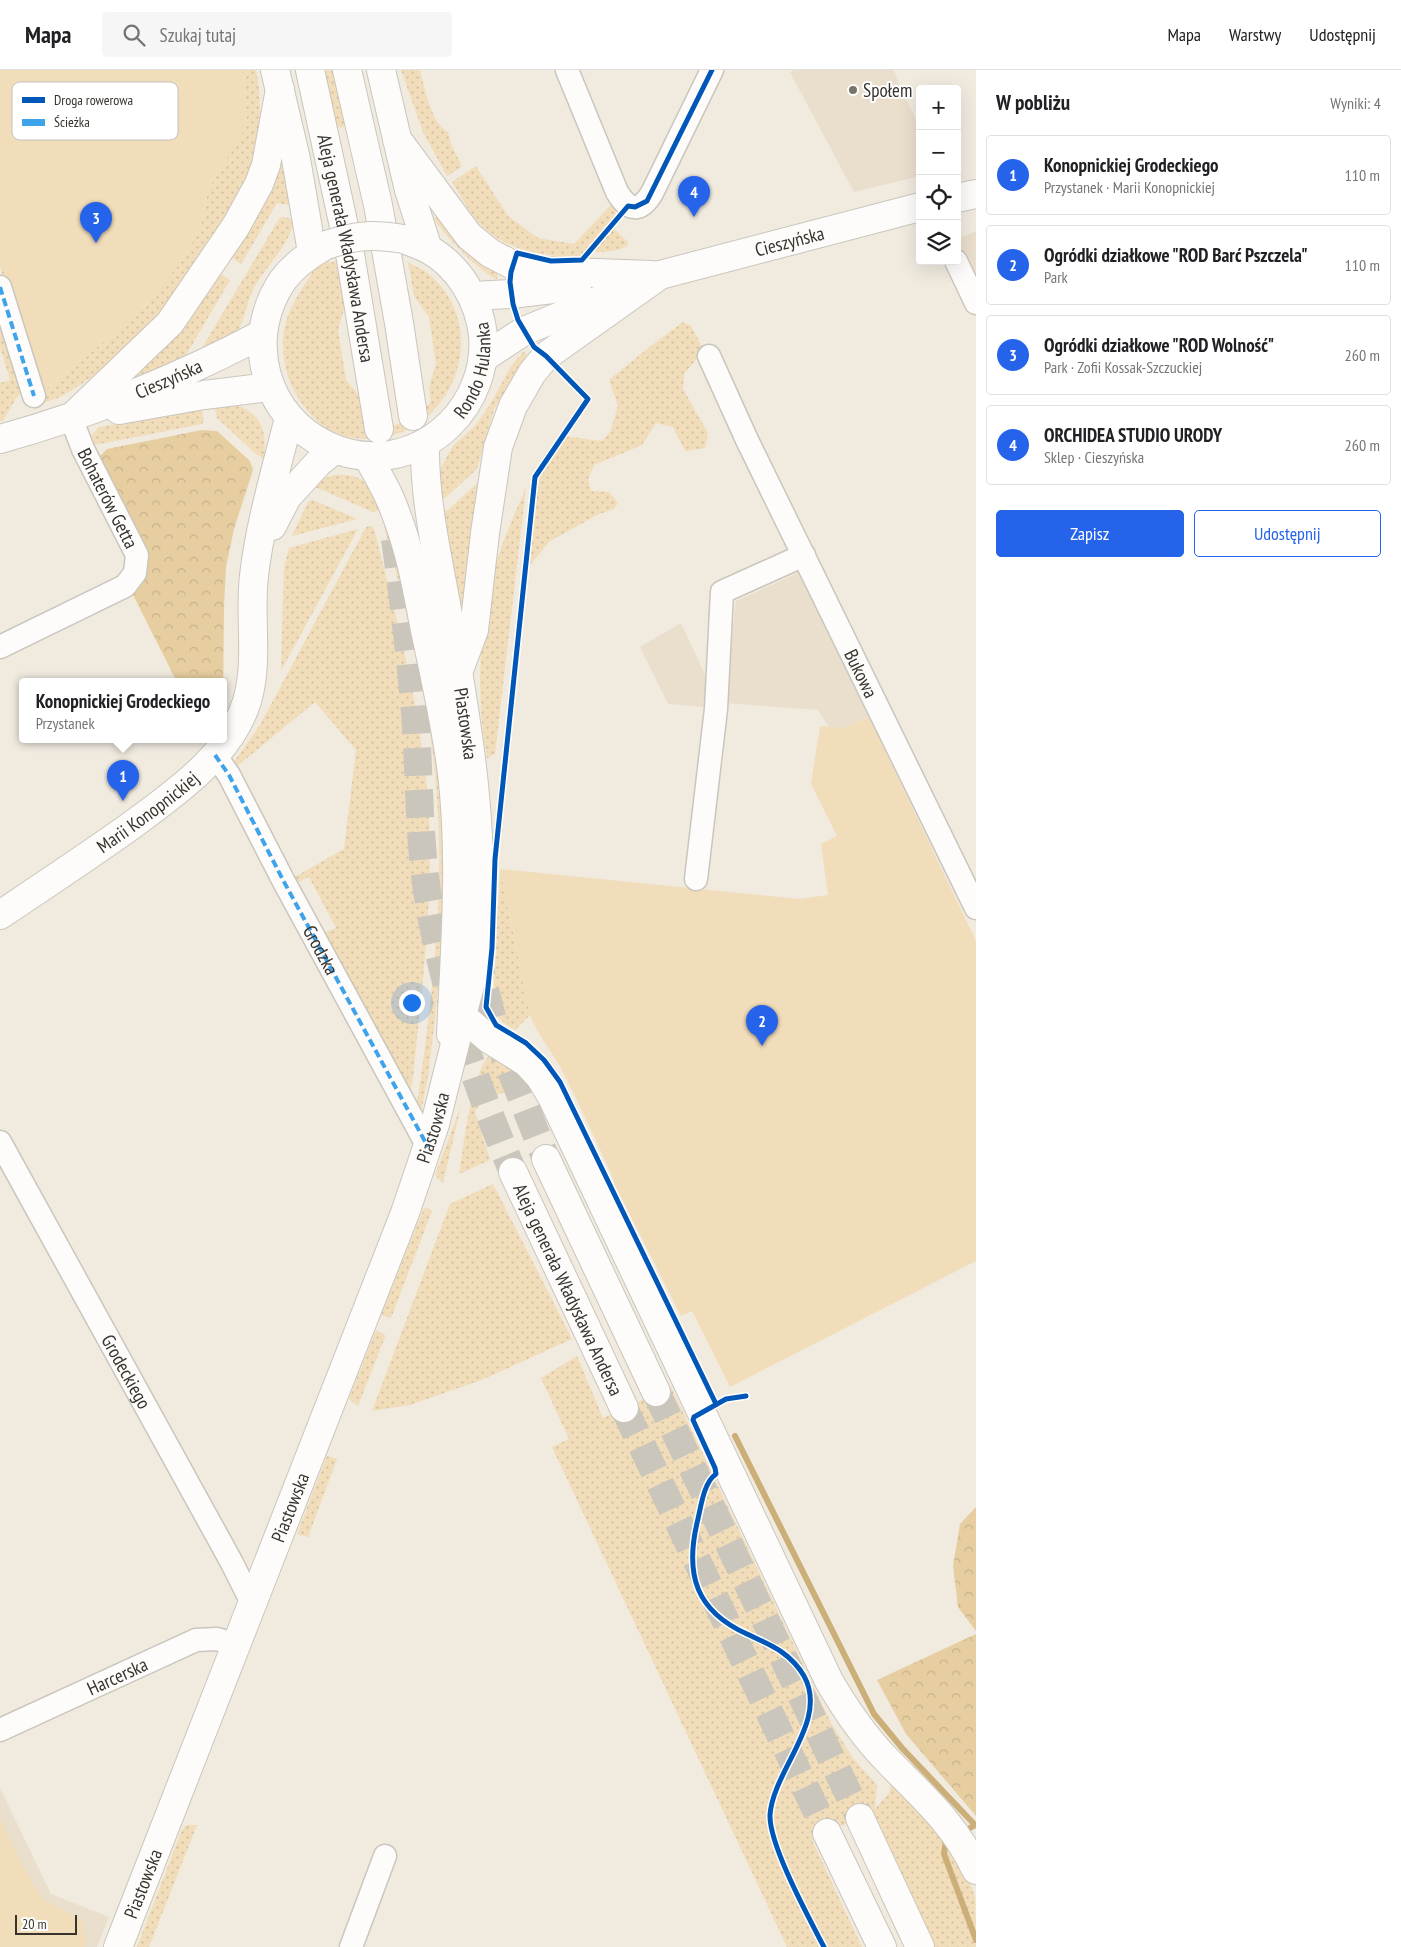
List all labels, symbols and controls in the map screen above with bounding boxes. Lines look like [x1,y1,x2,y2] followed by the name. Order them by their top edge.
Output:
[102,12,452,57] search box
[25,19,72,50] text: Mapa
[120,21,148,49] icon: search
[160,23,236,47] text: Szukaj tutaj
[1167,23,1201,46] text: Mapa
[1229,23,1281,46] text: Warstwy
[1309,23,1376,46] text: Udostępnij
[863,78,912,102] place label: Społem
[12,82,178,140] legend
[847,84,859,96] marker: Społem
[916,85,961,265] map controls
[916,85,961,130] button: +
[996,89,1070,116] text: W pobliżu
[54,91,133,109] text: Droga rowerowa
[1330,93,1381,113] text: Wyniki: 4
[54,113,90,131] text: Ścieżka
[916,130,961,175] button: −
[312,132,380,364] street label: Aleja generała Władysława Andersa
[1044,153,1219,177] text: Konopnickiej Grodeckiego
[1009,165,1017,185] text: 1
[1345,165,1380,185] text: 110 m
[916,175,961,220] button: locate
[678,176,710,217] pin: 4
[1044,177,1215,197] text: Przystanek · Marii Konopnickiej
[80,202,112,243] pin: 3
[916,220,961,265] button: layers
[752,221,827,262] street label: Cieszyńska
[1044,243,1308,267] text: Ogródki działkowe "ROD Barć Pszczela"
[1009,255,1017,275] text: 2
[1345,255,1380,275] text: 110 m
[1044,267,1068,287] text: Park
[448,320,495,423] street label: Rondo Hulanka
[1044,333,1274,357] text: Ogródki działkowe "ROD Wolność"
[1009,345,1017,365] text: 3
[1345,345,1380,365] text: 260 m
[131,354,206,404] street label: Cieszyńska
[1044,357,1202,377] text: Park · Zofii Kossak-Szczuckiej
[1044,423,1222,447] text: ORCHIDEA STUDIO URODY
[1009,435,1017,455] text: 4
[1345,435,1380,455] text: 260 m
[72,444,144,552] street label: Bohaterów Getta
[1044,447,1144,467] text: Sklep · Cieszyńska
[996,510,1184,557] button: Zapisz
[1194,510,1381,557] button: Udostępnij
[839,645,883,702] street label: Bukowa
[19,678,227,743] popup
[449,686,483,761] street label: Piastowska
[36,689,210,713] text: Konopnickiej Grodeckiego
[36,713,95,733] text: Przystanek
[107,760,139,801] pin: 1
[92,766,204,858] street label: Marii Konopnickiej
[298,921,344,979] street label: Grodzka
[399,990,425,1016] your location
[746,1005,778,1046] pin: 2
[411,1090,454,1166] street label: Piastowska
[508,1180,628,1400] street label: Aleja generała Władysława Andersa
[96,1330,157,1413] street label: Grodeckiego
[266,1469,314,1546] street label: Piastowska
[83,1652,151,1700] street label: Harcerska
[118,1846,167,1922] street label: Piastowska
[15,1912,78,1935] scale bar
[22,1915,47,1933] text: 20 m

